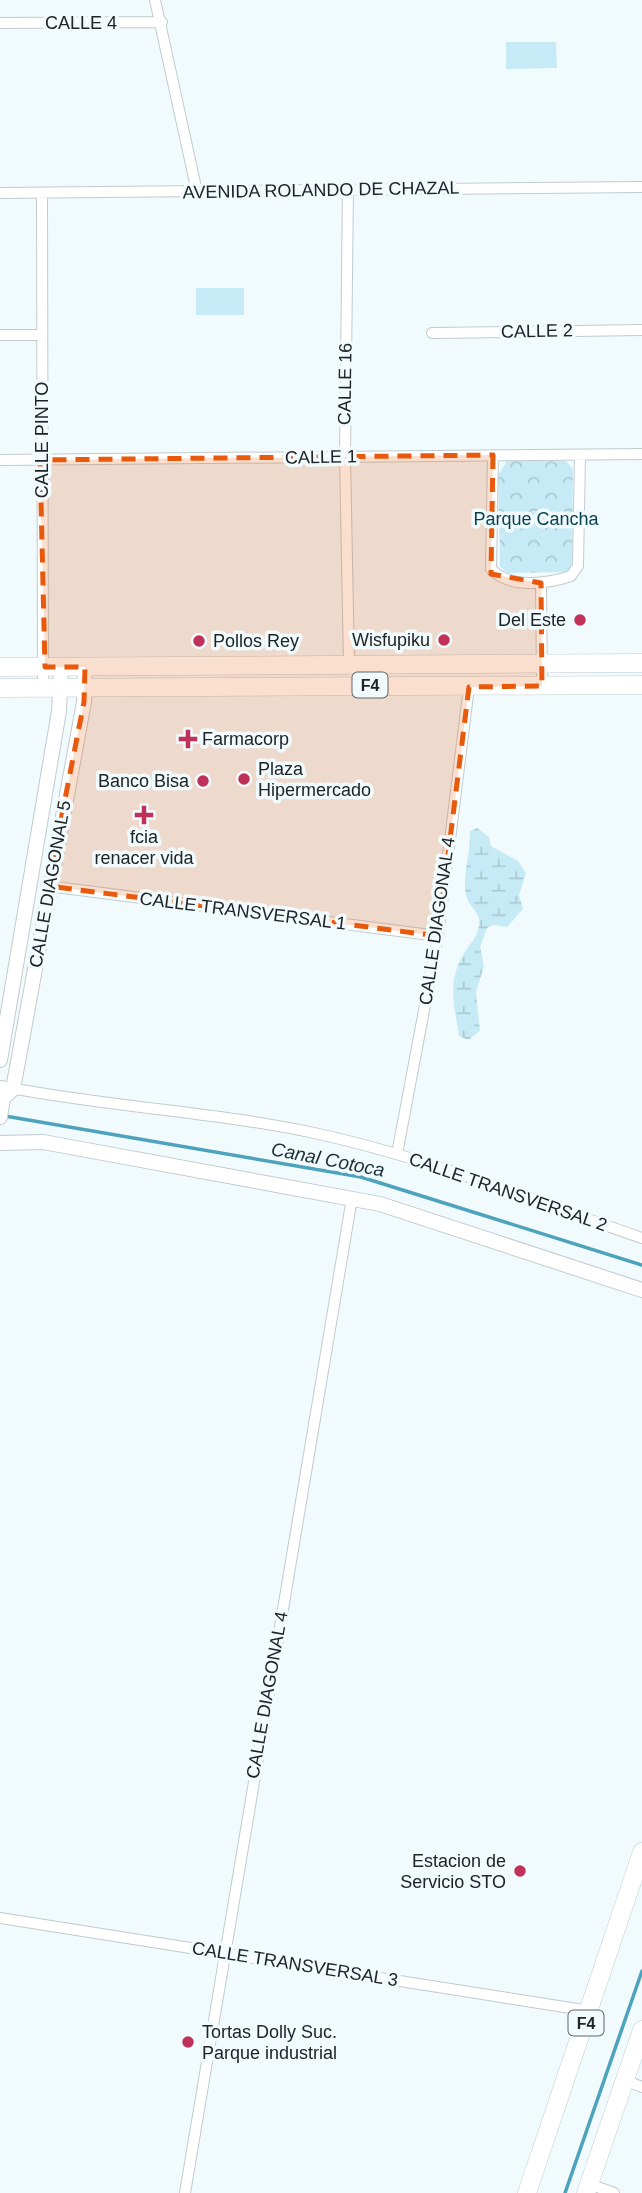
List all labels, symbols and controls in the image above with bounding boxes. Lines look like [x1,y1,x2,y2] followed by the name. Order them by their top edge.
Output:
[45,13,117,33] street label: CALLE 4
[182,178,460,202] street label: AVENIDA ROLANDO DE CHAZAL
[501,320,573,342] street label: CALLE 2
[334,343,356,425] street label: CALLE 16
[32,382,52,498] street label: CALLE PINTO
[285,446,357,468] street label: CALLE 1
[473,509,600,529] park label: Parque Cancha
[498,610,566,630] place label: Del Este
[572,612,588,628] marker: Del Este
[352,630,430,650] place label: Wisfupiku
[213,631,299,651] place label: Pollos Rey
[436,632,452,648] marker: Wisfupiku
[191,633,207,649] marker: Pollos Rey
[352,672,388,698] road number: F4
[202,729,289,749] place label: Farmacorp
[180,731,196,747] marker: Farmacorp
[258,759,371,800] place label: Plaza Hipermercado
[98,771,190,791] place label: Banco Bisa
[236,771,252,787] marker: Plaza Hipermercado
[195,773,211,789] marker: Banco Bisa
[25,799,75,969] street label: CALLE DIAGONAL 5
[136,807,152,823] marker: fcia renacer vida
[94,827,195,868] place label: fcia renacer vida
[415,836,459,1006] street label: CALLE DIAGONAL 4
[139,888,347,934] street label: CALLE TRANSVERSAL 1
[269,1138,386,1181] water label: Canal Cotoca
[406,1149,610,1235] street label: CALLE TRANSVERSAL 2
[242,1610,292,1780] street label: CALLE DIAGONAL 4
[400,1851,506,1892] place label: Estacion de Servicio STO
[512,1863,528,1879] marker: Estacion de Servicio STO
[191,1938,399,1990] street label: CALLE TRANSVERSAL 3
[568,2010,604,2036] road number: F4
[202,2022,337,2063] place label: Tortas Dolly Suc. Parque industrial
[180,2034,196,2050] marker: Tortas Dolly Suc. Parque industrial

